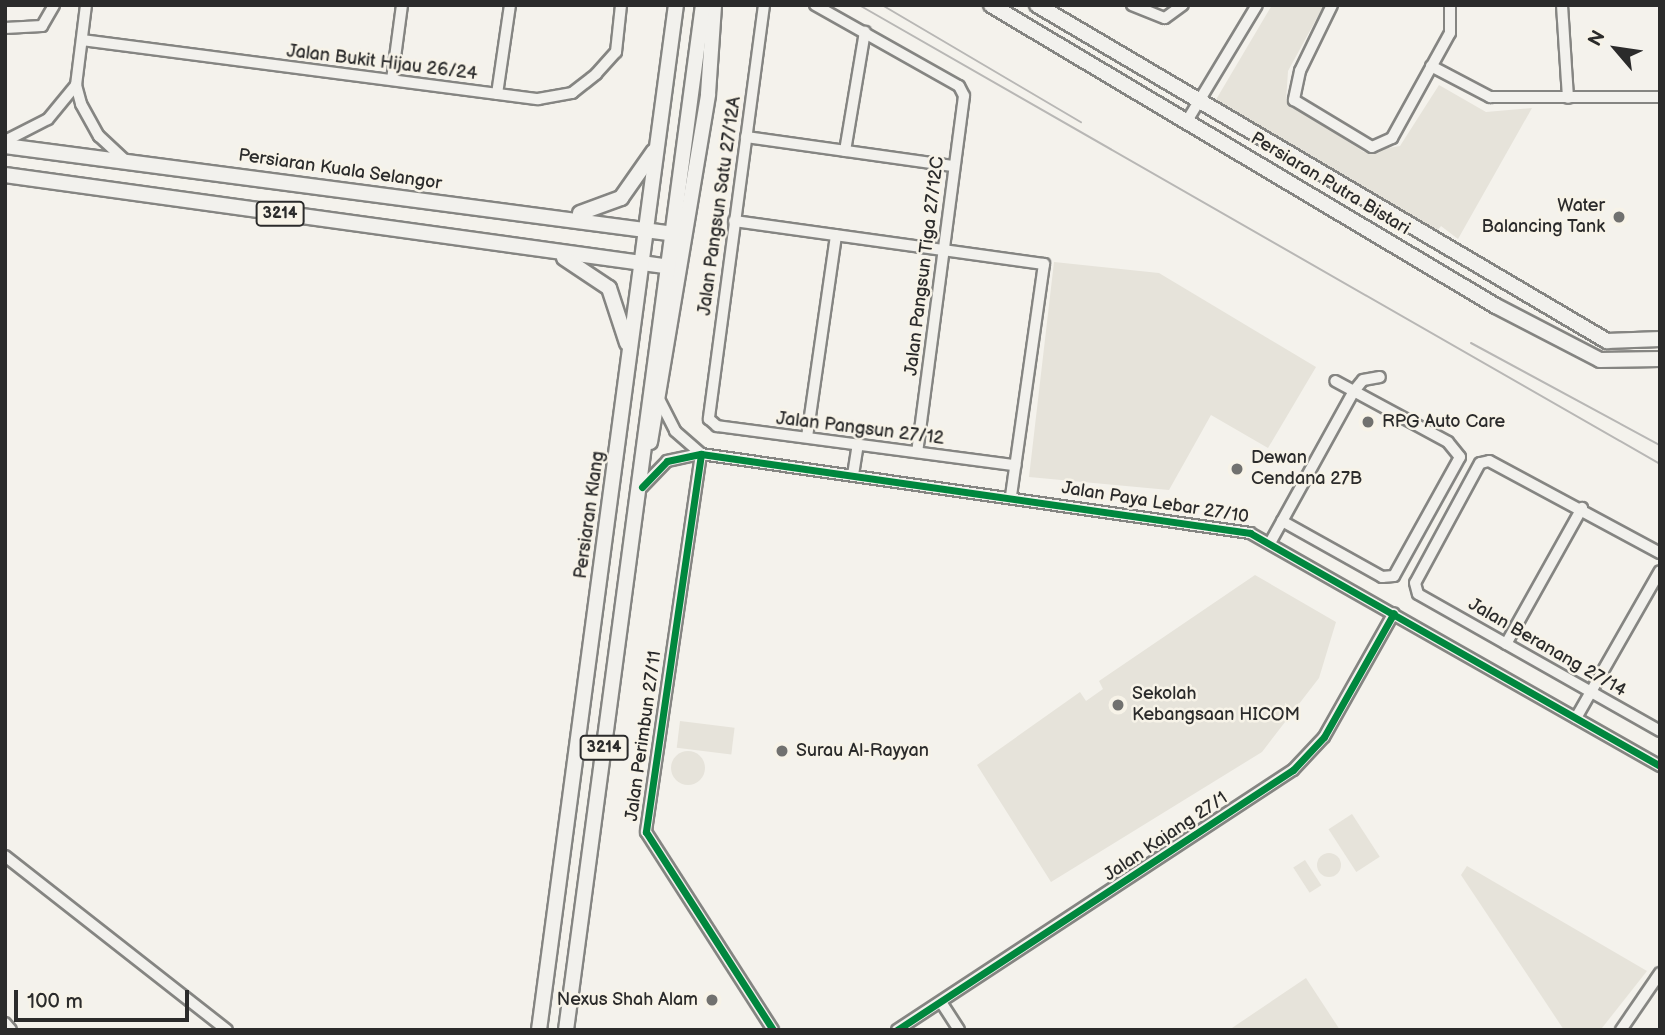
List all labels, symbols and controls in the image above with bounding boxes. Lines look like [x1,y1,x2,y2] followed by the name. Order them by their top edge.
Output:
[1581,14,1651,84] north arrow
[1584,27,1611,50] text: N
[285,41,479,85] street label: Jalan Bukit Hijau 26/24
[694,95,746,317] street label: Jalan Pangsun Satu 27/12A
[1247,128,1413,240] street label: Persiaran Putra Bistari
[237,145,443,195] street label: Persiaran Kuala Selangor
[901,155,949,377] street label: Jalan Pangsun Tiga 27/12C
[1481,196,1605,238] place label: Water Balancing Tank
[256,202,304,227] road number: 3214
[1611,209,1627,225] marker: Water Balancing Tank
[775,408,945,450] street label: Jalan Pangsun 27/12
[1382,411,1505,433] place label: RPG Auto Care
[1360,414,1376,430] marker: RPG Auto Care
[1251,448,1362,490] place label: Dewan Cendana 27B
[570,450,610,580] street label: Persiaran Klang
[1229,461,1245,477] marker: Dewan Cendana 27B
[1060,478,1250,528] street label: Jalan Paya Lebar 27/10
[1464,594,1630,702] street label: Jalan Beranang 27/14
[621,649,667,823] street label: Jalan Perimbun 27/11
[1132,684,1300,726] place label: Sekolah Kebangsaan HICOM
[1110,697,1126,713] marker: Sekolah Kebangsaan HICOM
[580,736,628,761] road number: 3214
[796,740,929,762] place label: Surau Al-Rayyan
[774,743,790,759] marker: Surau Al-Rayyan
[1100,788,1232,886] street label: Jalan Kajang 27/1
[18,976,192,1020] scale bar
[27,989,83,1014] text: 100 m
[556,989,698,1011] place label: Nexus Shah Alam
[704,992,720,1008] marker: Nexus Shah Alam

